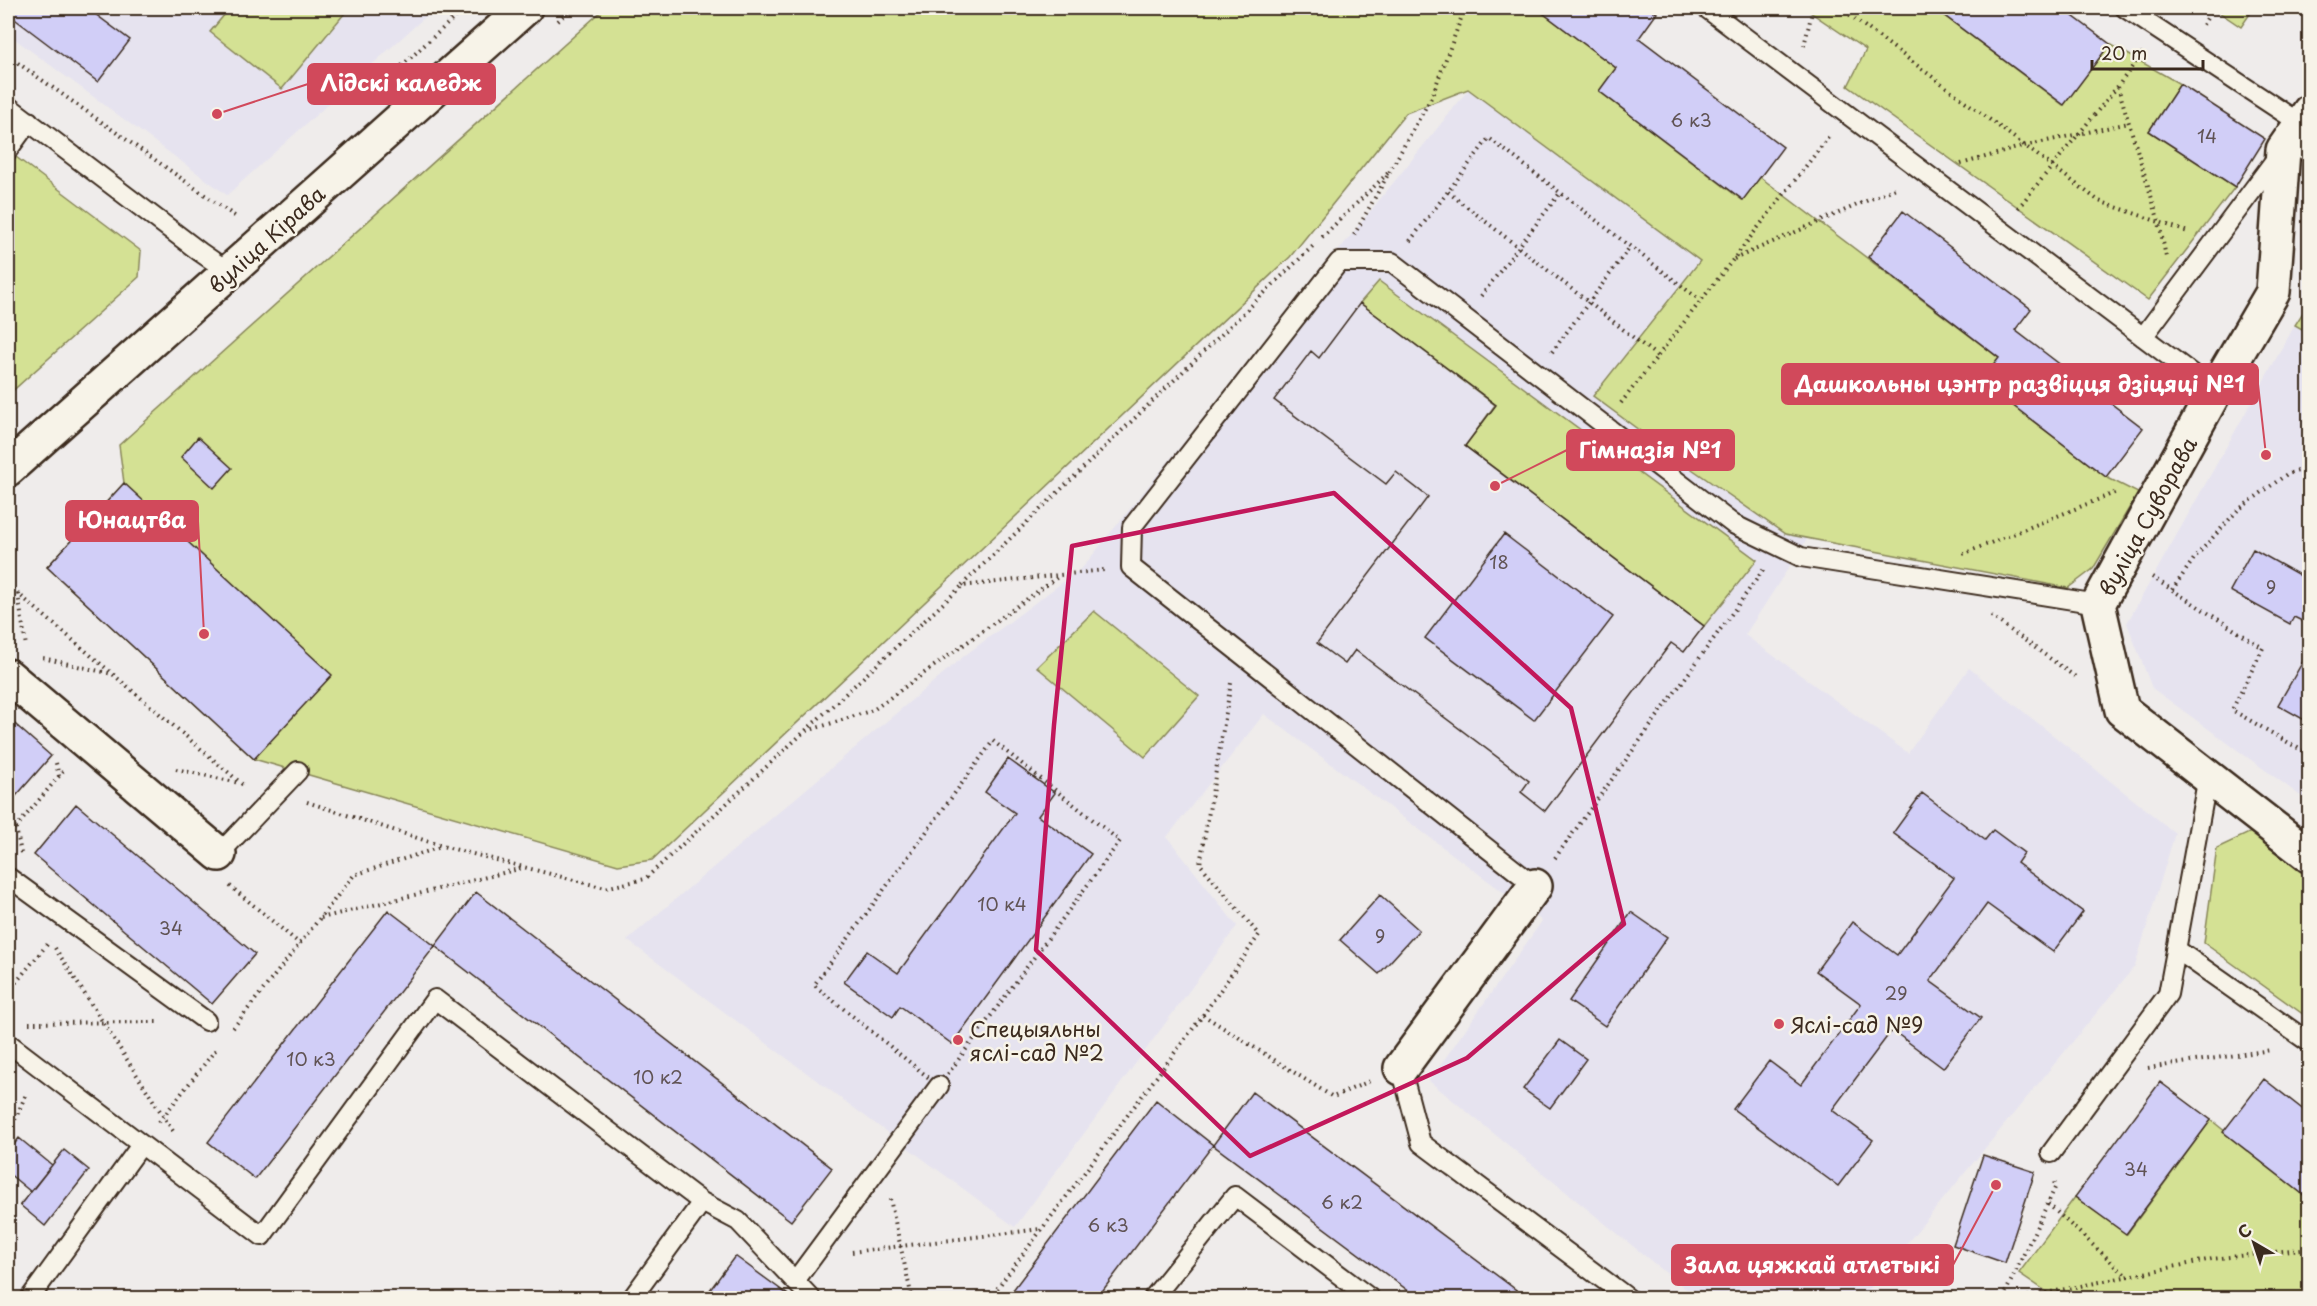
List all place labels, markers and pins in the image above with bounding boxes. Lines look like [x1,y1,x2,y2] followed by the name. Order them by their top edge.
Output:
[308,64,495,104] callout: Лідскі каледж
[1782,364,2258,404] callout: Дашкольны цэнтр развіцця дзіцяці №1
[1567,430,1734,470] callout: Гімназія №1
[66,501,198,541] callout: Юнацтва
[1791,1008,1923,1040] place label: Яслі-сад №9
[970,1012,1104,1068] place label: Спецыяльны яслі-сад №2
[1772,1017,1786,1031] marker: Яслі-сад №9
[951,1033,965,1047] marker: Спецыяльны яслі-сад №2
[1672,1245,1953,1285] callout: Зала цяжкай атлетыкі

